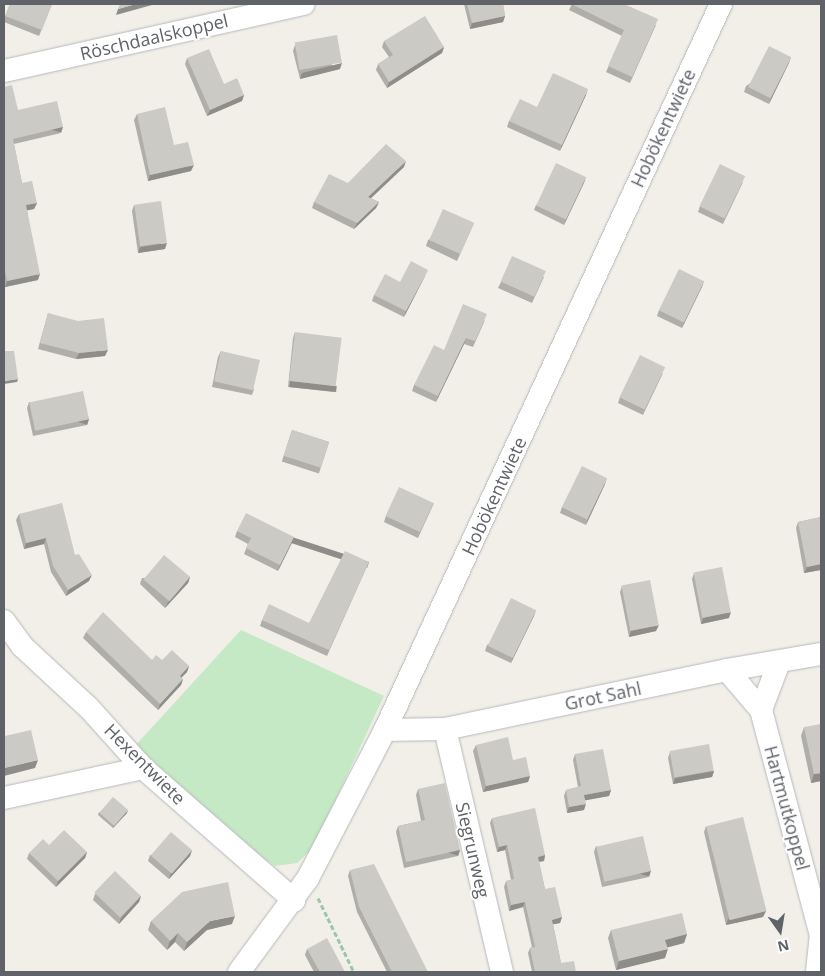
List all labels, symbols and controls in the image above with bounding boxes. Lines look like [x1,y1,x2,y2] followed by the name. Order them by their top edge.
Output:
[78,9,230,65] street label: Röschdaalskoppel
[626,65,700,191] street label: Hobökentwiete
[457,433,531,559] street label: Hobökentwiete
[563,677,643,715] street label: Grot Sahl
[100,719,190,809] street label: Hexentwiete
[760,743,814,873] street label: Hartmutkoppel
[452,800,494,900] street label: Siegrunweg
[755,906,805,956] north arrow
[776,936,791,957] text: N

